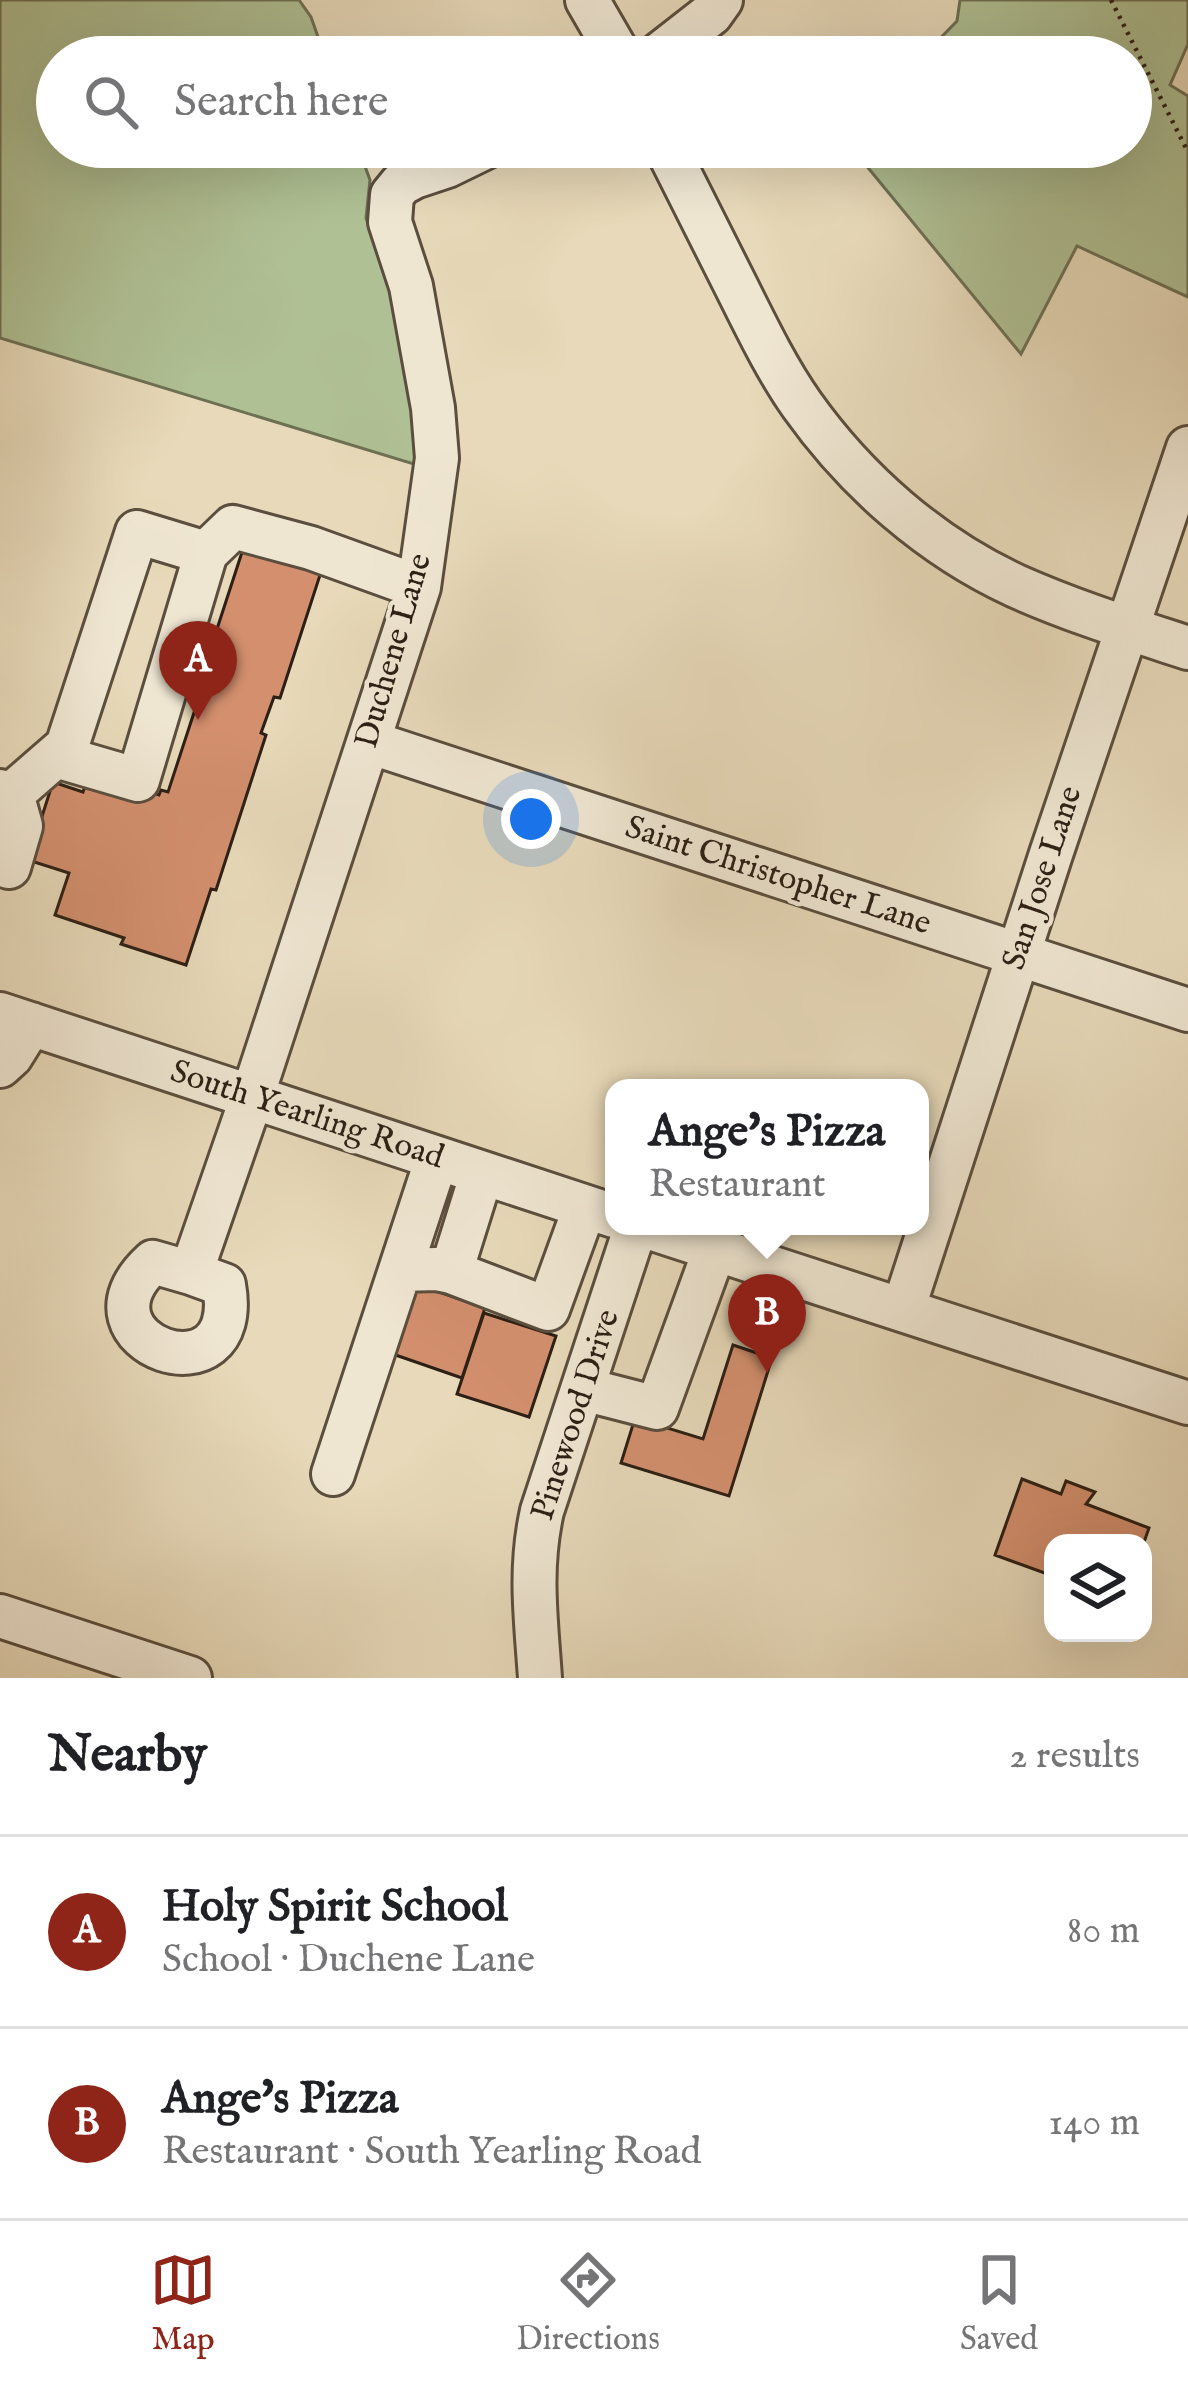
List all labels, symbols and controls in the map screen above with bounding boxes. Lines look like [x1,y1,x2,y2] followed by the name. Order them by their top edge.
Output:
[36,36,1152,168] search box
[78,69,144,135] icon: search
[174,74,388,131] text: Search here
[346,549,442,753] street label: Duchene Lane
[159,621,237,720] pin: A
[994,781,1092,975] street label: San Jose Lane
[501,789,561,849] your location
[620,807,936,945] street label: Saint Christopher Lane
[165,1051,449,1179] street label: South Yearling Road
[605,1079,929,1235] popup
[649,1104,885,1161] text: Ange's Pizza
[649,1161,826,1210] text: Restaurant
[728,1274,806,1373] pin: B
[522,1304,630,1526] street label: Pinewood Drive
[1044,1534,1152,1642] map controls
[1044,1534,1152,1642] button: layers
[48,1724,207,1789] text: Nearby
[1009,1732,1140,1781] text: 2 results
[162,1879,508,1936] text: Holy Spirit School
[74,1907,100,1956] text: A
[1067,1907,1140,1956] text: 80 m
[162,1936,535,1985] text: School · Duchene Lane
[162,2071,398,2128] text: Ange's Pizza
[74,2099,100,2148] text: B
[1049,2099,1140,2148] text: 140 m
[162,2128,701,2177] text: Restaurant · South Yearling Road
[150,2247,216,2361] tab: Map
[516,2247,660,2361] tab: Directions
[960,2247,1038,2361] tab: Saved

